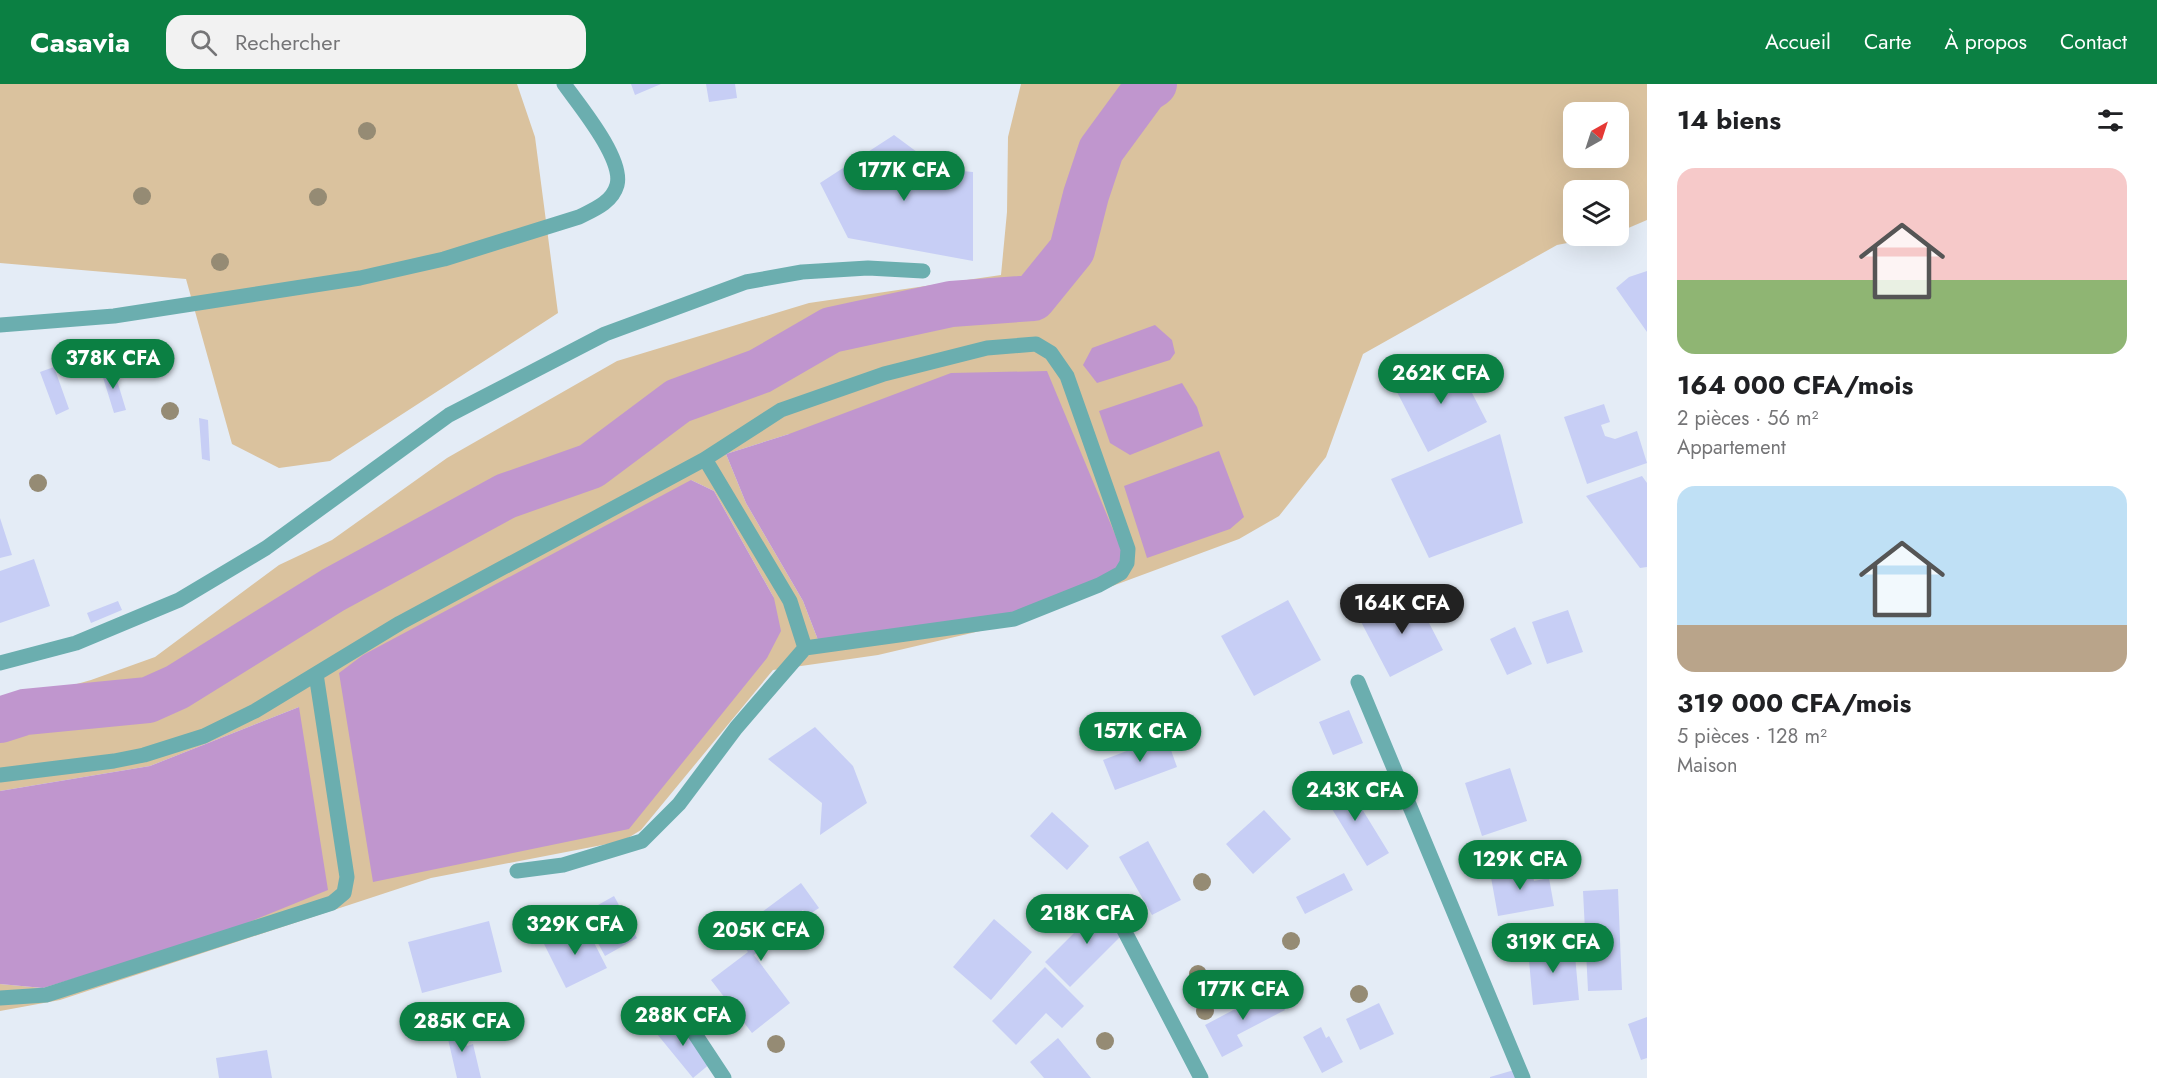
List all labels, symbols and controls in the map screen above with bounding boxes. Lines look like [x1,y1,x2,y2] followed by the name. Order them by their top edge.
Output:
[166,15,586,69] search box
[30,22,130,63] text: Casavia
[187,26,220,59] icon: search
[235,26,340,58] text: Rechercher
[1765,27,1831,57] text: Accueil
[1864,27,1912,57] text: Carte
[1945,27,2027,57] text: À propos
[2060,27,2127,57] text: Contact
[1677,101,1781,139] text: 14 biens
[1563,102,1629,168] north arrow
[1563,102,1629,246] map controls
[2094,104,2127,137] icon: filters
[842,151,966,202] pin: 177K CFA
[858,156,950,185] text: 177K CFA
[1563,180,1629,246] button: layers
[1848,207,1956,315] icon: home
[51,339,175,390] pin: 378K CFA
[65,344,161,373] text: 378K CFA
[1379,354,1503,405] pin: 262K CFA
[1392,359,1490,388] text: 262K CFA
[1677,366,1913,404] text: 164 000 CFA/mois
[1677,404,1819,433] text: 2 pièces · 56 m²
[1677,433,1786,462] text: Appartement
[1848,525,1956,633] icon: home
[1340,584,1464,635] pin: 164K CFA
[1354,589,1450,618] text: 164K CFA
[1677,684,1911,722] text: 319 000 CFA/mois
[1078,712,1202,763] pin: 157K CFA
[1093,717,1187,746] text: 157K CFA
[1677,722,1827,751] text: 5 pièces · 128 m²
[1677,751,1738,780] text: Maison
[1293,771,1417,822] pin: 243K CFA
[1306,776,1404,805] text: 243K CFA
[1458,840,1582,891] pin: 129K CFA
[1472,845,1568,874] text: 129K CFA
[1025,894,1149,945] pin: 218K CFA
[1040,899,1134,928] text: 218K CFA
[513,905,637,956] pin: 329K CFA
[526,910,624,939] text: 329K CFA
[699,911,823,962] pin: 205K CFA
[712,916,810,945] text: 205K CFA
[1491,923,1615,974] pin: 319K CFA
[1506,928,1600,957] text: 319K CFA
[1181,970,1305,1021] pin: 177K CFA
[1197,975,1289,1004] text: 177K CFA
[621,996,745,1047] pin: 288K CFA
[635,1001,731,1030] text: 288K CFA
[400,1002,524,1053] pin: 285K CFA
[414,1007,510,1036] text: 285K CFA

